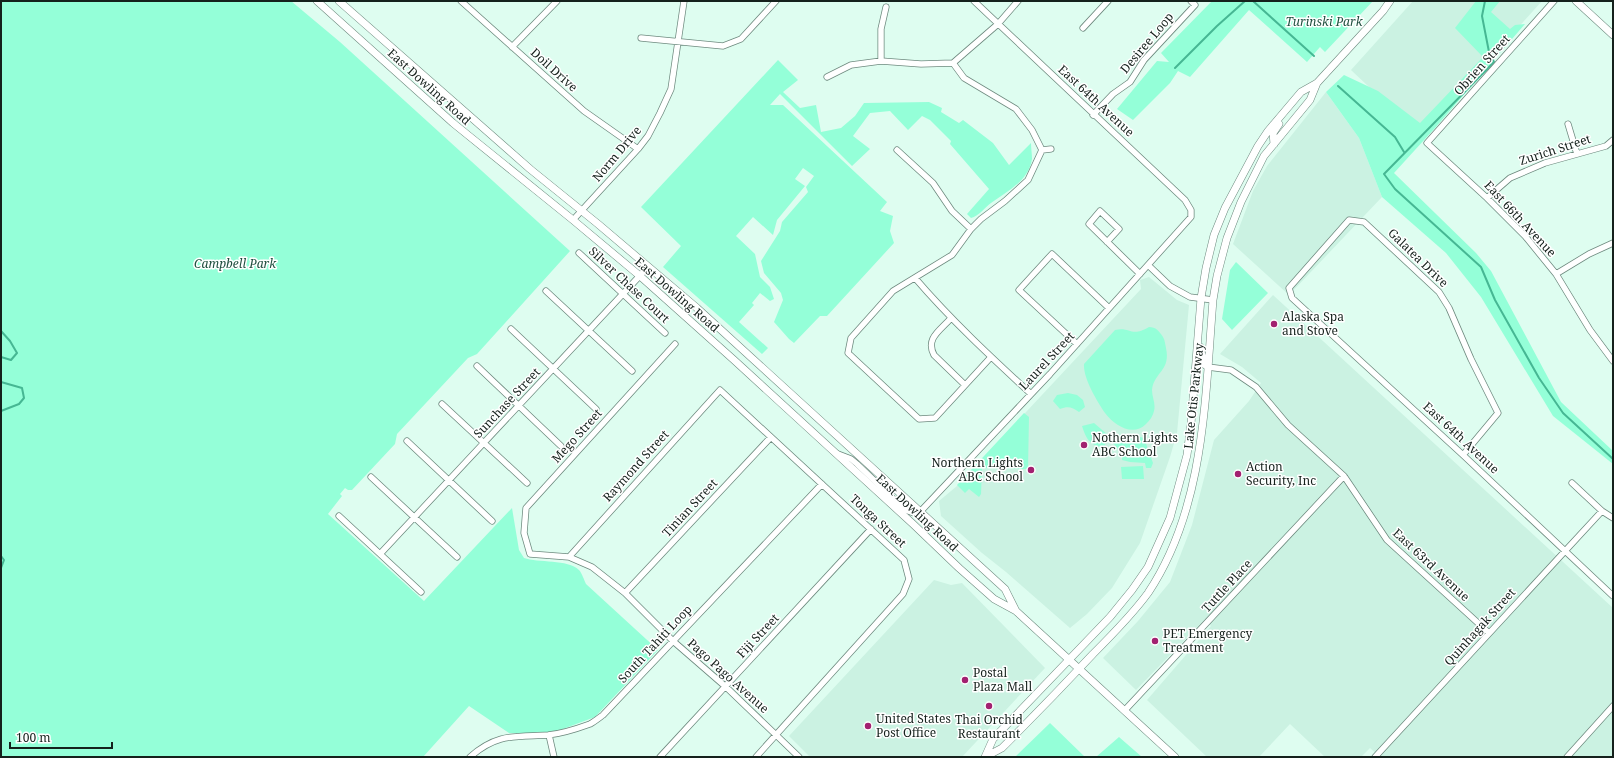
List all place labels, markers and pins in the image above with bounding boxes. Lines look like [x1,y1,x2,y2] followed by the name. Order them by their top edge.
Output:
[1282,308,1344,339] place label: Alaska Spa and Stove
[1269,319,1279,329] marker: Alaska Spa and Stove
[1092,429,1178,460] place label: Nothern Lights ABC School
[1079,440,1089,450] marker: Nothern Lights ABC School
[931,454,1023,485] place label: Northern Lights ABC School
[1246,458,1316,489] place label: Action Security, Inc
[1026,465,1036,475] marker: Northern Lights ABC School
[1233,469,1243,479] marker: Action Security, Inc
[1163,625,1253,656] place label: PET Emergency Treatment
[1150,636,1160,646] marker: PET Emergency Treatment
[973,664,1032,695] place label: Postal Plaza Mall
[960,675,970,685] marker: Postal Plaza Mall
[984,701,994,711] marker: Thai Orchid Restaurant
[876,710,951,741] place label: United States Post Office
[955,711,1024,742] place label: Thai Orchid Restaurant
[863,721,873,731] marker: United States Post Office

